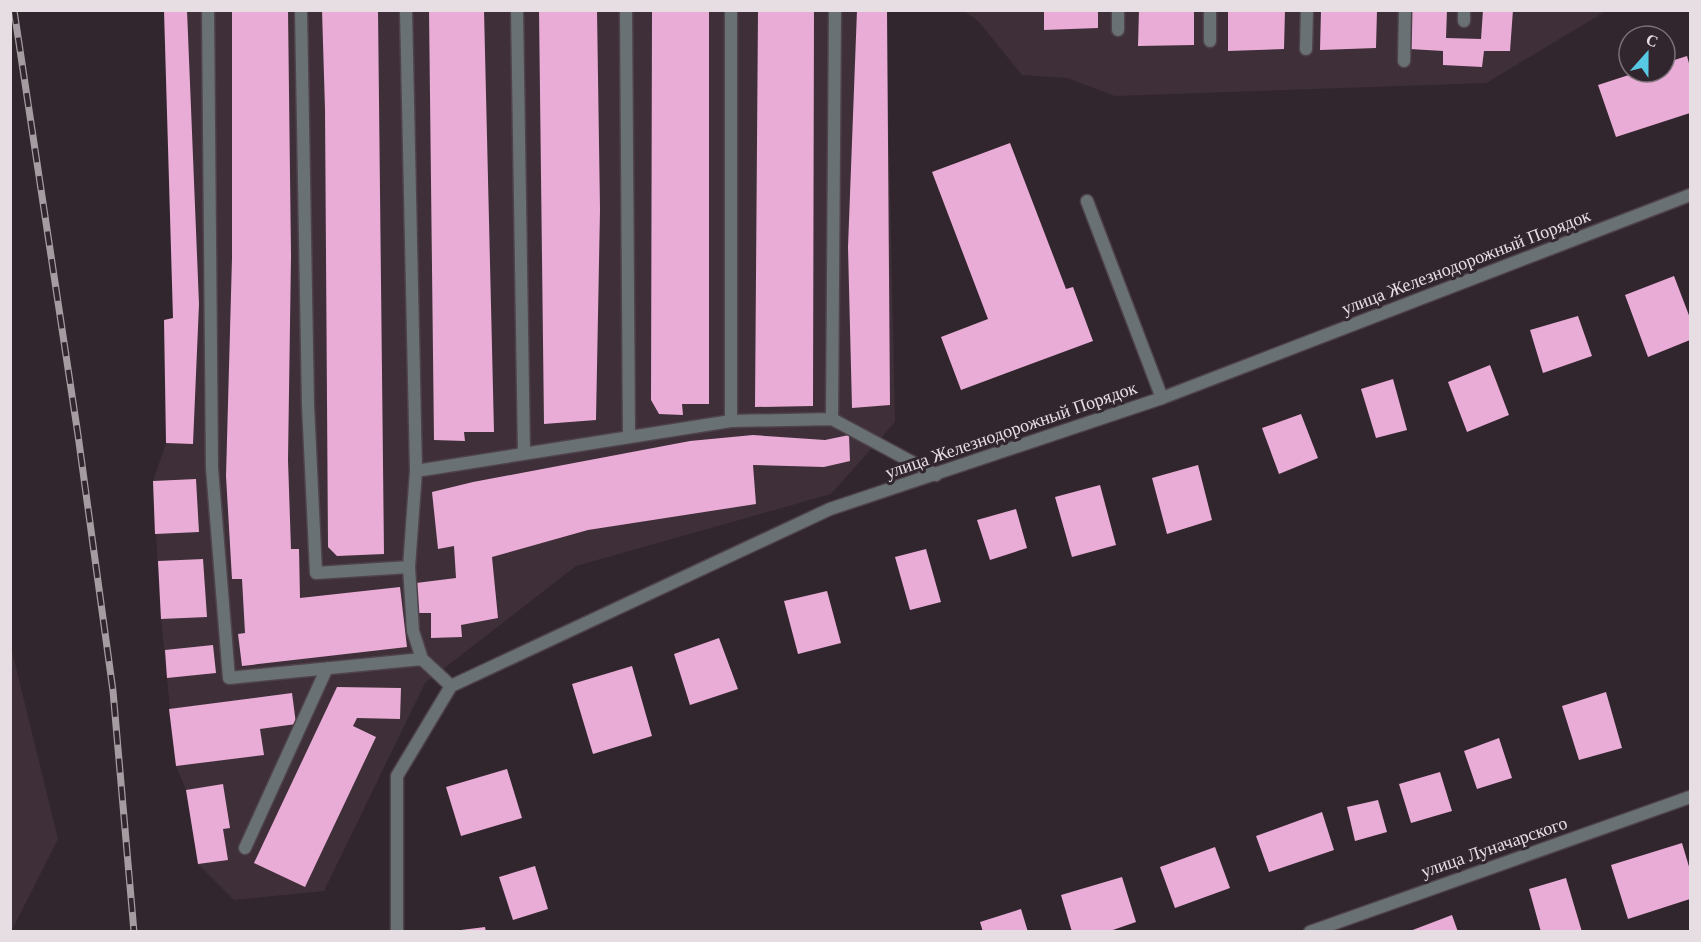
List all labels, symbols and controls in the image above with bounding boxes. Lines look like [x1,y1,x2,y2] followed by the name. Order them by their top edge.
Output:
[1617,24,1677,84] north arrow
[1644,30,1661,50] text: С
[1339,205,1593,319] street label: улица Железнодорожный Порядок
[883,377,1140,483] street label: улица Железнодорожный Порядок
[1418,813,1570,881] street label: улица Луначарского

